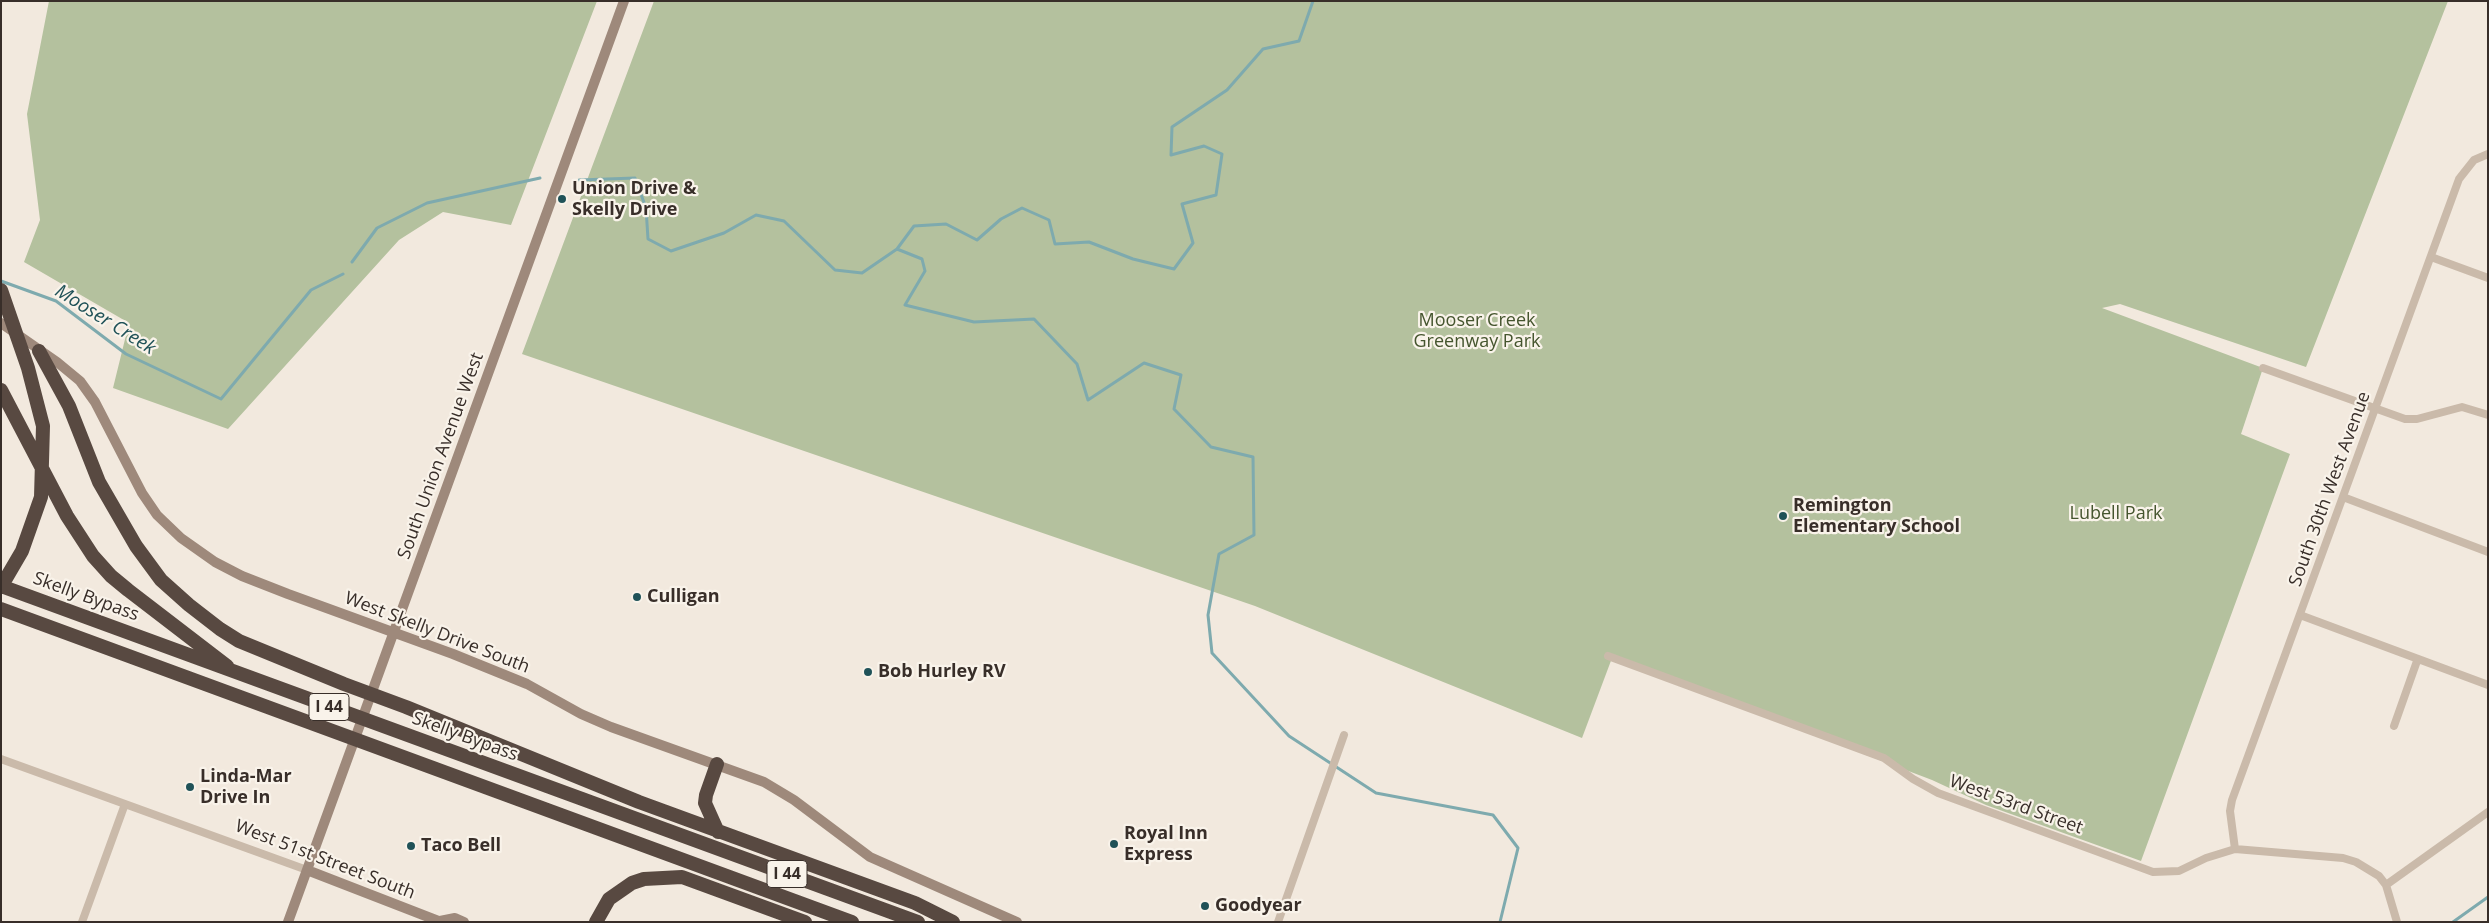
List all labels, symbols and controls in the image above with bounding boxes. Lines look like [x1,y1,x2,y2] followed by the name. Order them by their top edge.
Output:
[572,178,697,220] place label: Union Drive & Skelly Drive
[556,193,568,205] marker: Union Drive & Skelly Drive
[51,280,159,360] water label: Mooser Creek
[1414,310,1540,352] park label: Mooser Creek Greenway Park
[394,350,488,562] street label: South Union Avenue West
[2285,389,2375,589] street label: South 30th West Avenue
[1793,495,1960,538] place label: Remington Elementary School
[2070,503,2162,525] park label: Lubell Park
[1777,510,1789,522] marker: Remington Elementary School
[30,568,142,626] street label: Skelly Bypass
[647,586,720,608] place label: Culligan
[341,588,533,678] street label: West Skelly Drive South
[631,591,643,603] marker: Culligan
[878,661,1006,683] place label: Bob Hurley RV
[862,666,874,678] marker: Bob Hurley RV
[309,694,349,720] road number: I 44
[409,708,521,766] street label: Skelly Bypass
[200,766,292,809] place label: Linda-Mar Drive In
[1946,771,2086,839] street label: West 53rd Street
[184,781,196,793] marker: Linda-Mar Drive In
[232,816,418,904] street label: West 51st Street South
[1124,823,1208,866] place label: Royal Inn Express
[421,835,501,857] place label: Taco Bell
[1108,838,1120,850] marker: Royal Inn Express
[405,840,417,852] marker: Taco Bell
[767,861,807,888] road number: I 44
[1215,895,1302,917] place label: Goodyear
[1199,900,1211,912] marker: Goodyear

